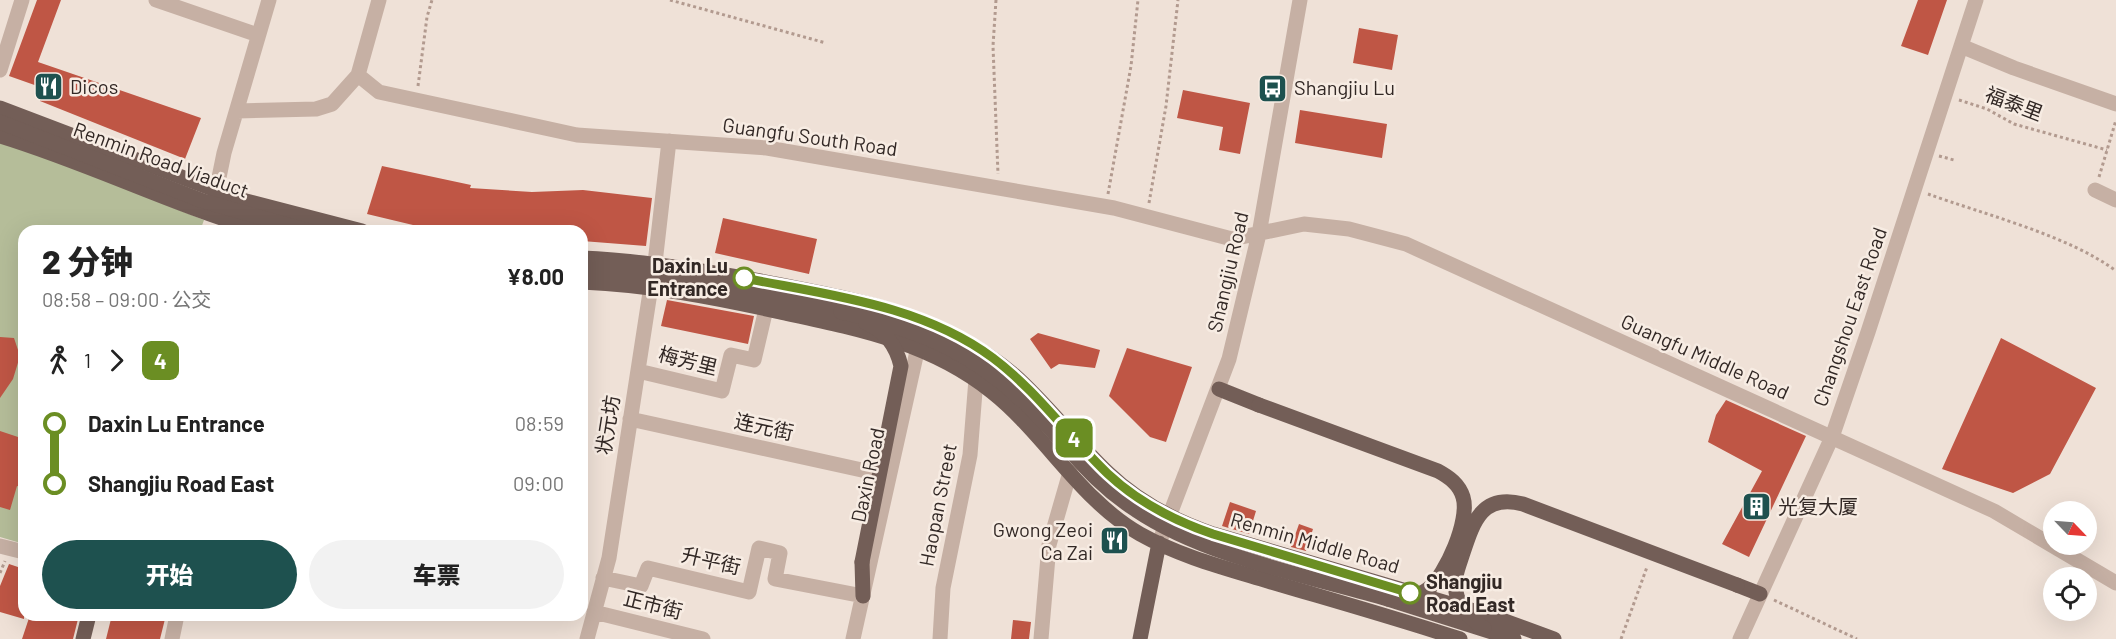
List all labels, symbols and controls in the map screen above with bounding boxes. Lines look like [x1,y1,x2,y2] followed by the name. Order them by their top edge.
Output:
[33,71,65,103] restaurant icon: Dicos
[1257,72,1289,104] bus stop icon: Shangjiu Lu
[70,74,118,98] place label: Dicos
[1294,75,1395,99] place label: Shangjiu Lu
[1982,81,2047,125] street label: 福泰里
[721,112,899,160] street label: Guangfu South Road
[70,116,252,202] street label: Renmin Road Viaduct
[1201,209,1253,334] street label: Shangjiu Road
[1807,224,1891,409] street label: Changshou East Road
[42,241,133,281] text: 2 分钟
[647,253,728,300] place label: Daxin Lu Entrance
[507,263,564,289] text: ¥8.00
[733,267,755,289] marker: Daxin Lu Entrance
[42,287,212,311] text: 08:58 – 09:00 · 公交
[1618,308,1793,404] street label: Guangfu Middle Road
[656,341,720,379] street label: 梅芳里
[42,344,75,377] icon: walk
[100,344,133,377] icon: forward
[84,348,91,372] text: 1
[154,348,167,373] text: 4
[590,393,624,456] street label: 状元坊
[732,408,796,444] street label: 连元街
[88,410,265,436] text: Daxin Lu Entrance
[515,411,564,435] text: 08:59
[1054,418,1094,458] line badge: 4
[845,425,889,524] street label: Daxin Road
[1068,426,1080,451] text: 4
[913,441,961,568] street label: Haopan Street
[88,470,274,496] text: Shangjiu Road East
[513,471,564,495] text: 09:00
[1741,491,1773,523] building icon: 光复大厦
[1778,494,1858,518] place label: 光复大厦
[2043,501,2097,555] north arrow
[2043,501,2097,621] map controls
[1228,506,1403,578] street label: Renmin Middle Road
[993,517,1093,564] place label: Gwong Zeoi Ca Zai
[1098,525,1130,557] restaurant icon: Gwong Zeoi Ca Zai
[42,540,297,609] button: 开始
[309,540,564,609] button: 车票
[679,542,743,578] street label: 升平街
[2043,567,2097,621] button: locate
[1426,569,1515,616] place label: Shangjiu Road East
[1399,582,1421,604] marker: Shangjiu Road East
[621,585,685,623] street label: 正市街

